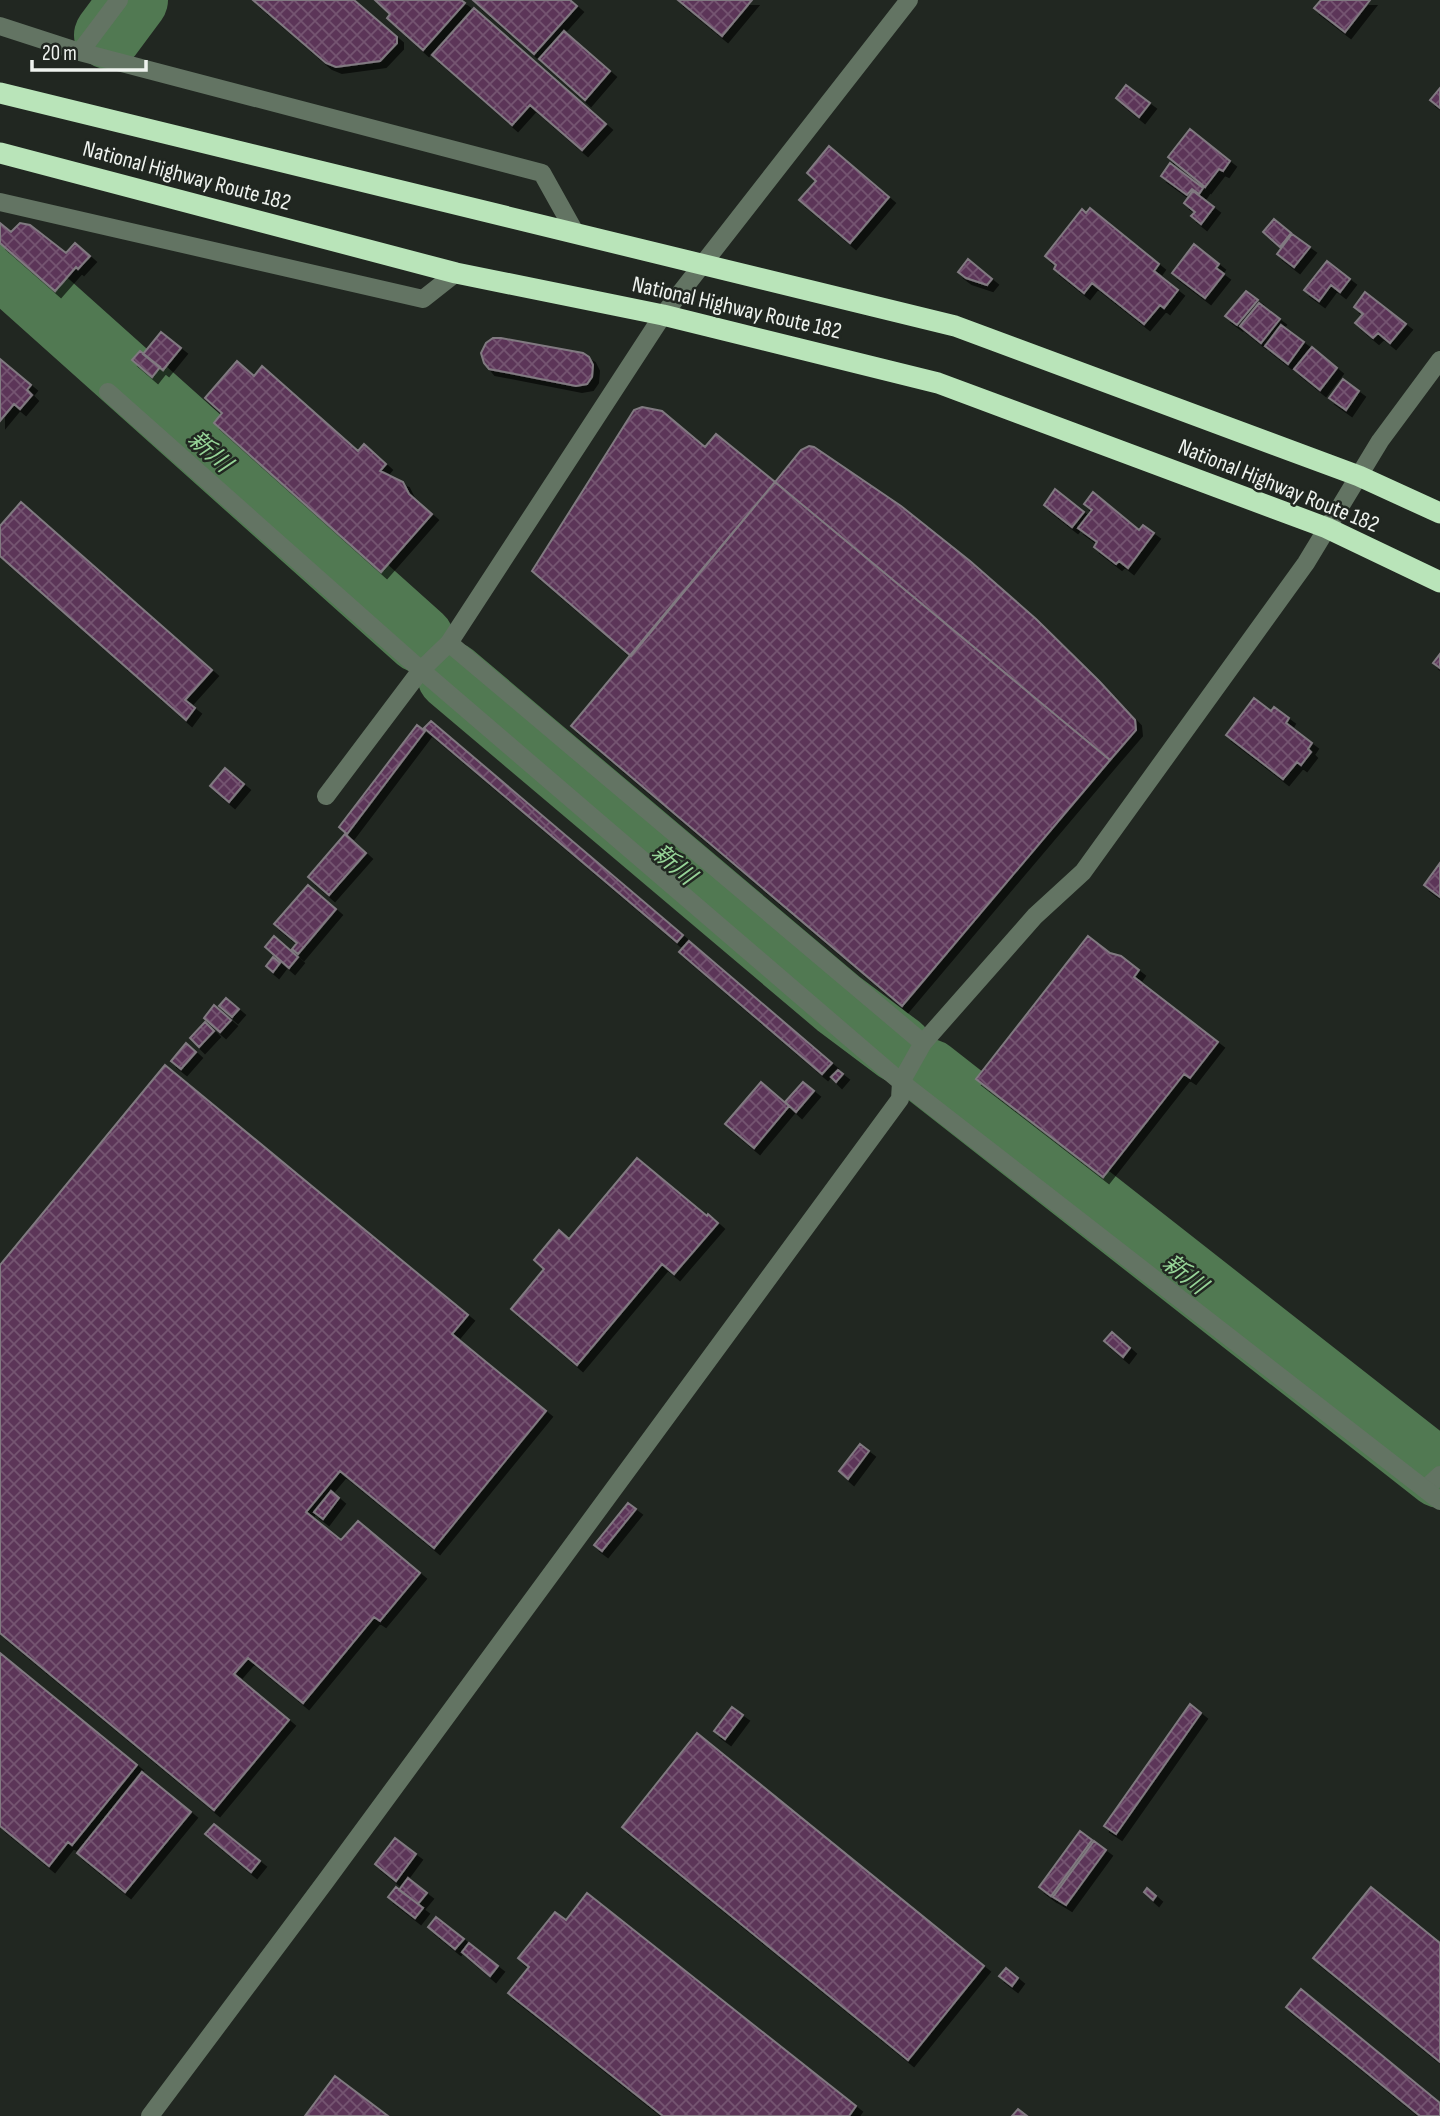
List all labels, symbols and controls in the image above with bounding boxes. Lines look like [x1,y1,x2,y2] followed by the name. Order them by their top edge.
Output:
[32,28,145,72] scale bar
[42,41,77,66] text: 20 m
[80,135,294,217] street label: National Highway Route 182
[629,270,844,346] street label: National Highway Route 182
[182,425,239,480] water label: 新川
[1174,433,1383,539] street label: National Highway Route 182
[646,838,704,893] water label: 新川
[1157,1248,1215,1302] water label: 新川

